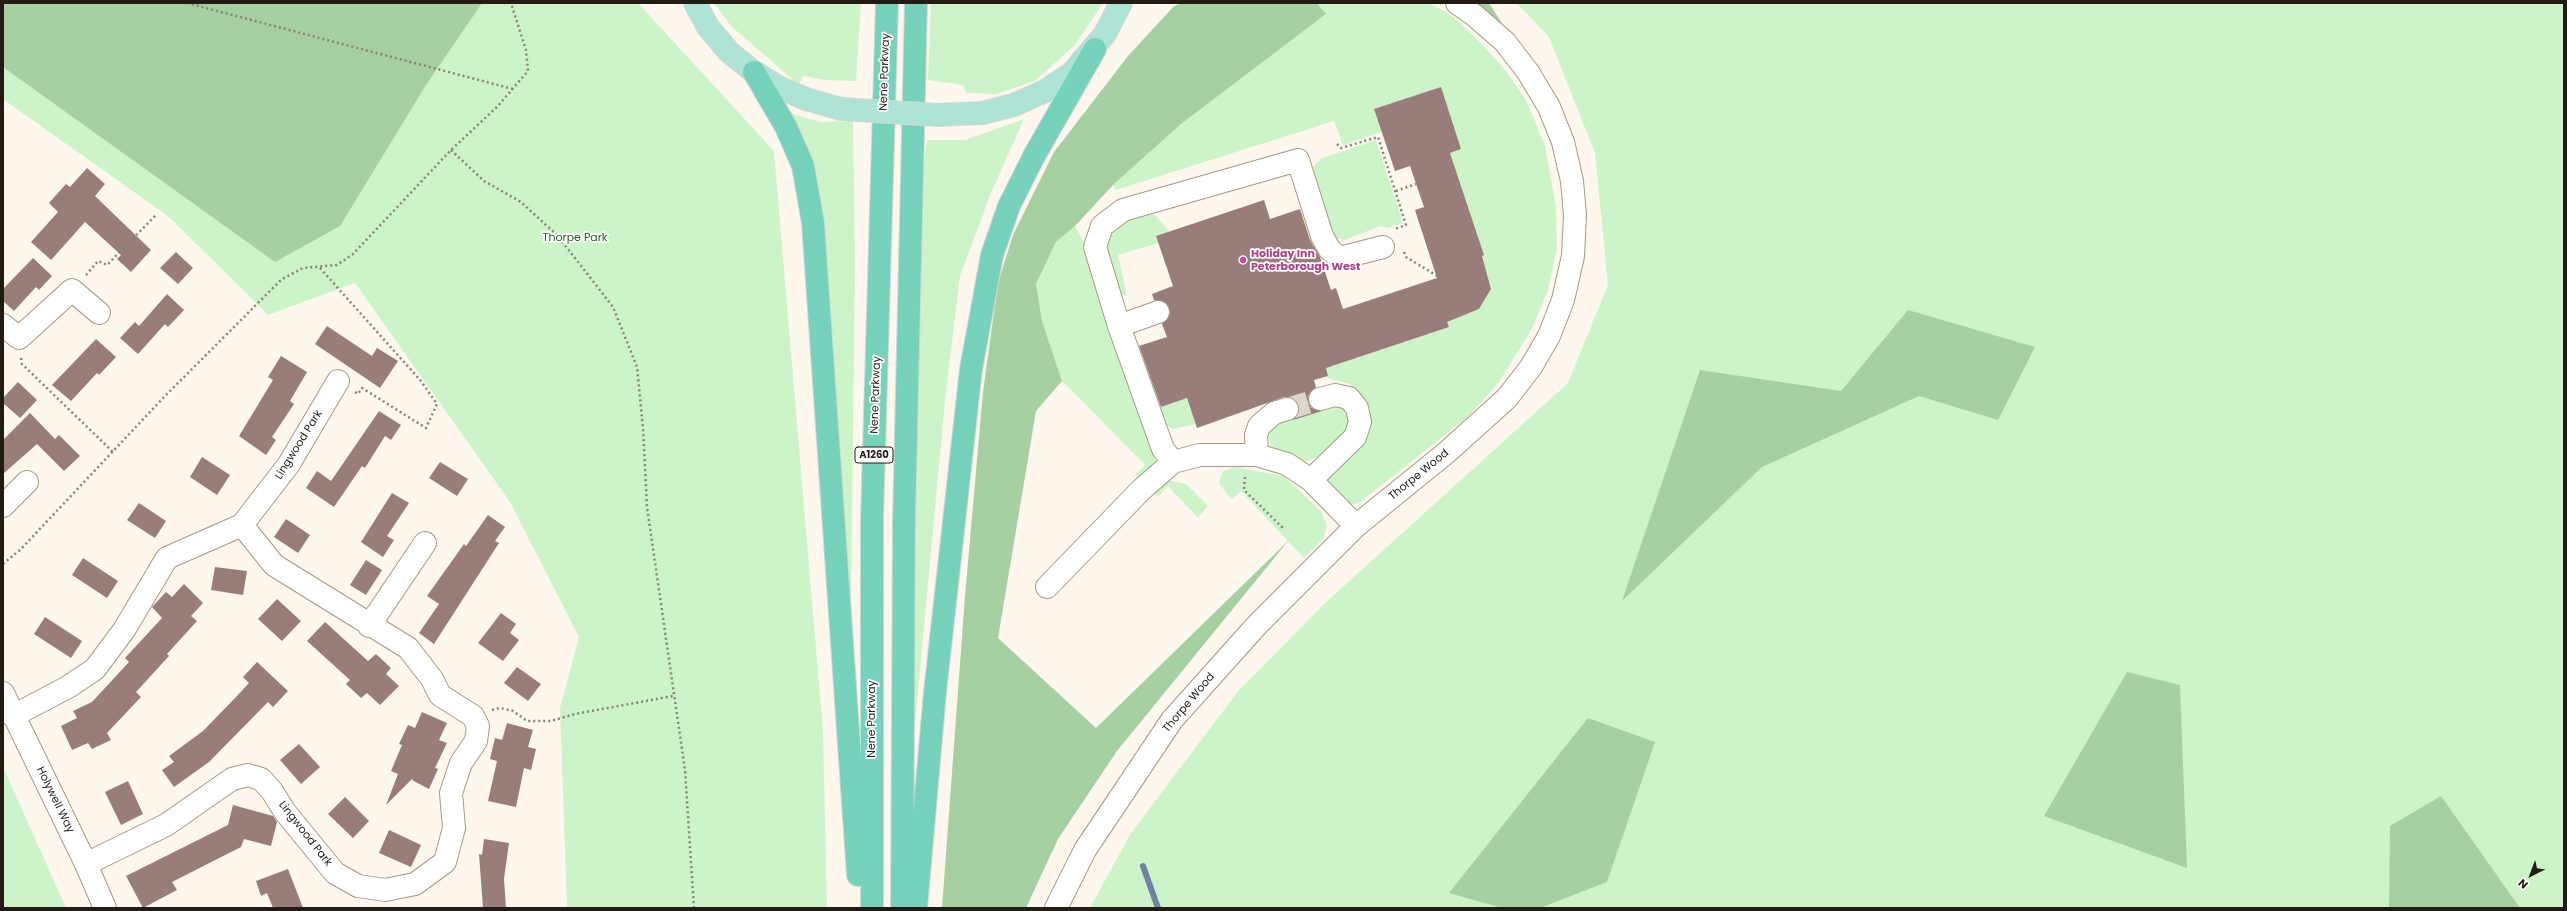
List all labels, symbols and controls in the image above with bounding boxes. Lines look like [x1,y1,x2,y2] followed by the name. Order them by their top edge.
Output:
[877,33,893,111] street label: Nene Parkway
[543,231,607,245] park label: Thorpe Park
[1251,247,1360,273] place label: Holiday Inn Peterborough West
[1238,255,1248,265] marker: Holiday Inn Peterborough West
[868,356,884,434] street label: Nene Parkway
[272,408,326,482] street label: Lingwood Park
[855,447,893,463] road number: A1260
[1386,447,1452,503] street label: Thorpe Wood
[1160,671,1218,735] street label: Thorpe Wood
[865,680,879,758] street label: Nene Parkway
[33,765,77,835] street label: Holywell Way
[275,799,335,869] street label: Lingwood Park
[2511,855,2551,895] north arrow
[2515,875,2531,893] text: N

